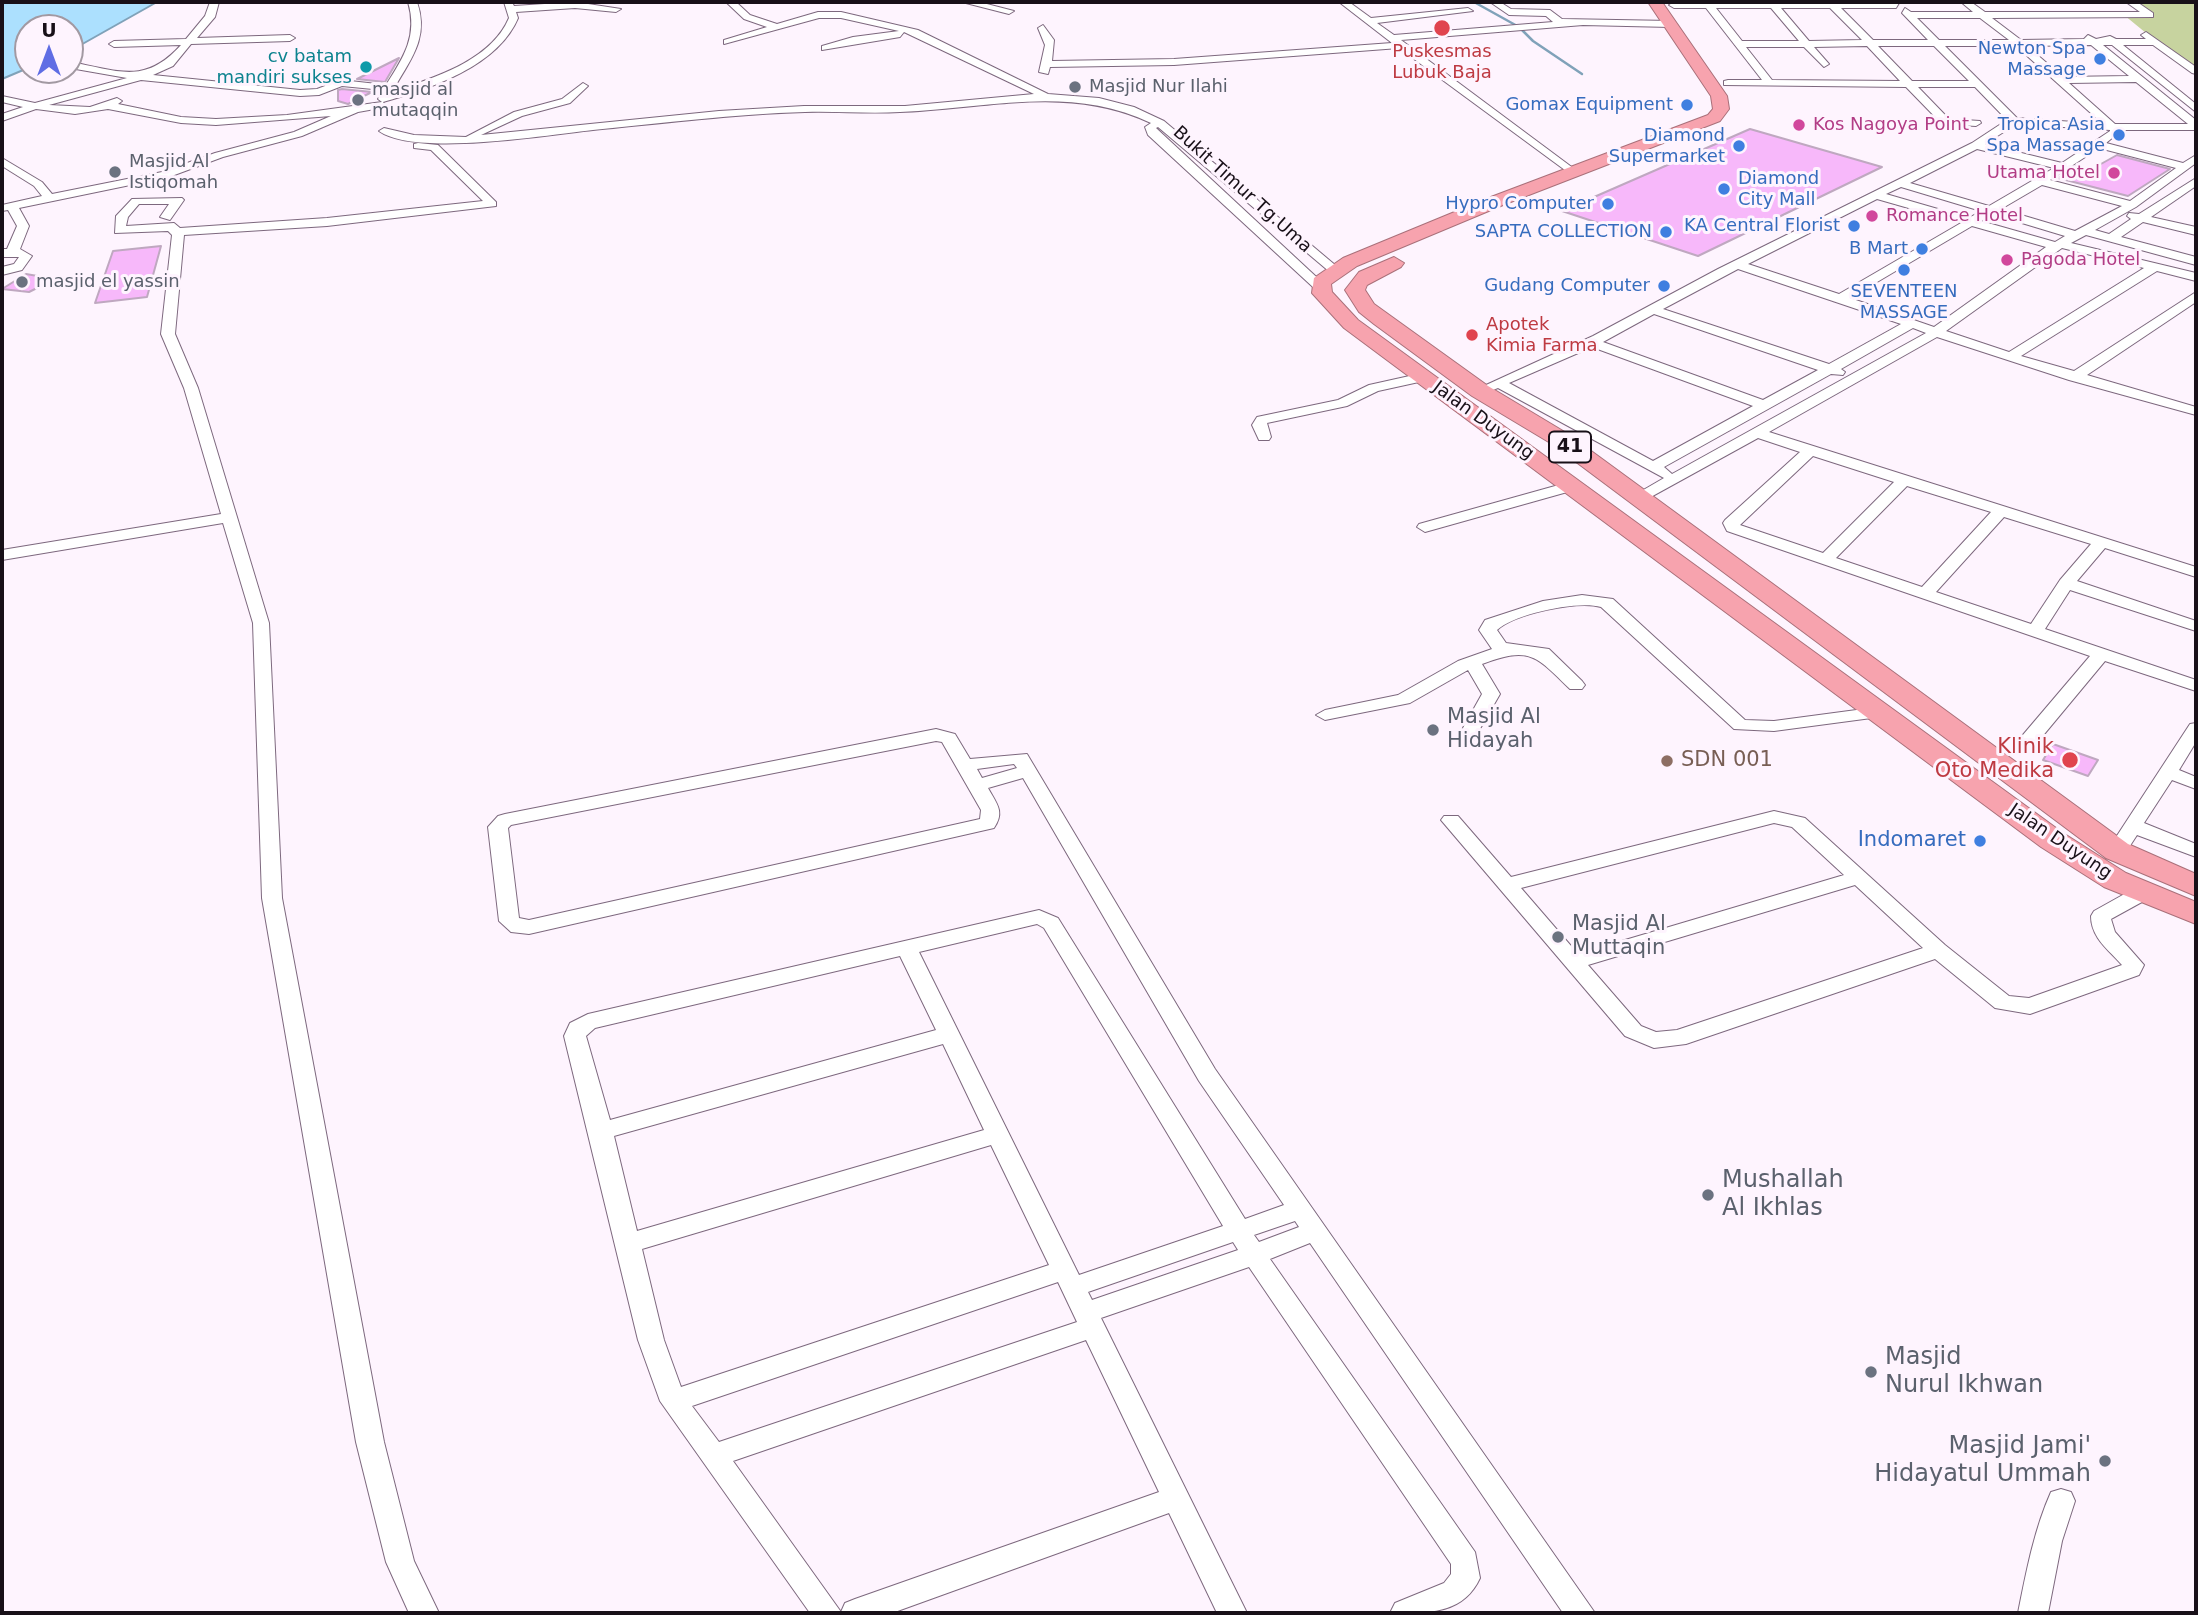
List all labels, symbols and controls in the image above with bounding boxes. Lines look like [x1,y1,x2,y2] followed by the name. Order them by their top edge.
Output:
[14,14,84,84] north arrow
[1432,18,1452,38] marker: Puskesmas Lubuk Baja
[41,19,57,41] text: U
[1978,38,2086,80] place label: Newton Spa Massage
[1392,41,1492,84] place label: Puskesmas Lubuk Baja
[216,46,352,88] place label: cv batam mandiri sukses
[2092,51,2108,67] marker: Newton Spa Massage
[358,59,374,75] marker: cv batam mandiri sukses
[1089,76,1228,98] place label: Masjid Nur Ilahi
[372,79,458,122] place label: masjid al mutaqqin
[1067,79,1083,95] marker: Masjid Nur Ilahi
[350,92,366,108] marker: masjid al mutaqqin
[1505,94,1673,116] place label: Gomax Equipment
[1679,97,1695,113] marker: Gomax Equipment
[1813,114,1969,136] place label: Kos Nagoya Point
[1987,114,2105,156] place label: Tropica Asia Spa Massage
[1791,117,1807,133] marker: Kos Nagoya Point
[1168,122,1316,258] street label: Bukit Timur Tg.Uma
[1609,125,1725,168] place label: Diamond Supermarket
[2111,127,2127,143] marker: Tropica Asia Spa Massage
[1731,138,1747,154] marker: Diamond Supermarket
[129,151,218,194] place label: Masjid Al Istiqomah
[1987,162,2100,184] place label: Utama Hotel
[107,164,123,180] marker: Masjid Al Istiqomah
[2106,165,2122,181] marker: Utama Hotel
[1738,168,1819,210] place label: Diamond City Mall
[1716,181,1732,197] marker: Diamond City Mall
[1445,193,1594,215] place label: Hypro Computer
[1600,196,1616,212] marker: Hypro Computer
[1886,205,2023,227] place label: Romance Hotel
[1864,208,1880,224] marker: Romance Hotel
[1684,215,1840,237] place label: KA Central Florist
[1846,218,1862,234] marker: KA Central Florist
[1475,221,1652,243] place label: SAPTA COLLECTION
[1658,224,1674,240] marker: SAPTA COLLECTION
[1849,238,1908,260] place label: B Mart
[1914,241,1930,257] marker: B Mart
[2021,249,2140,271] place label: Pagoda Hotel
[1999,252,2015,268] marker: Pagoda Hotel
[1896,262,1912,278] marker: SEVENTEEN MASSAGE
[36,271,180,293] place label: masjid el yassin
[14,274,30,290] marker: masjid el yassin
[1484,275,1650,297] place label: Gudang Computer
[1656,278,1672,294] marker: Gudang Computer
[1850,281,1958,324] place label: SEVENTEEN MASSAGE
[1486,314,1597,356] place label: Apotek Kimia Farma
[1464,327,1480,343] marker: Apotek Kimia Farma
[1428,377,1538,465] street label: Jalan Duyung
[1549,432,1591,462] road number: 41
[1447,705,1541,755] place label: Masjid Al Hidayah
[1425,722,1441,738] marker: Masjid Al Hidayah
[1935,735,2054,785] place label: Klinik Oto Medika
[1681,748,1773,774] place label: SDN 001
[2060,750,2080,770] marker: Klinik Oto Medika
[1659,753,1675,769] marker: SDN 001
[2004,800,2116,884] street label: Jalan Duyung
[1858,828,1966,854] place label: Indomaret
[1972,833,1988,849] marker: Indomaret
[1572,912,1666,962] place label: Masjid Al Muttaqin
[1550,929,1566,945] marker: Masjid Al Muttaqin
[1722,1167,1844,1223] place label: Mushallah Al Ikhlas
[1700,1187,1716,1203] marker: Mushallah Al Ikhlas
[1885,1344,2043,1400] place label: Masjid Nurul Ikhwan
[1863,1364,1879,1380] marker: Masjid Nurul Ikhwan
[1874,1433,2091,1489] place label: Masjid Jami' Hidayatul Ummah
[2097,1453,2113,1469] marker: Masjid Jami' Hidayatul Ummah

